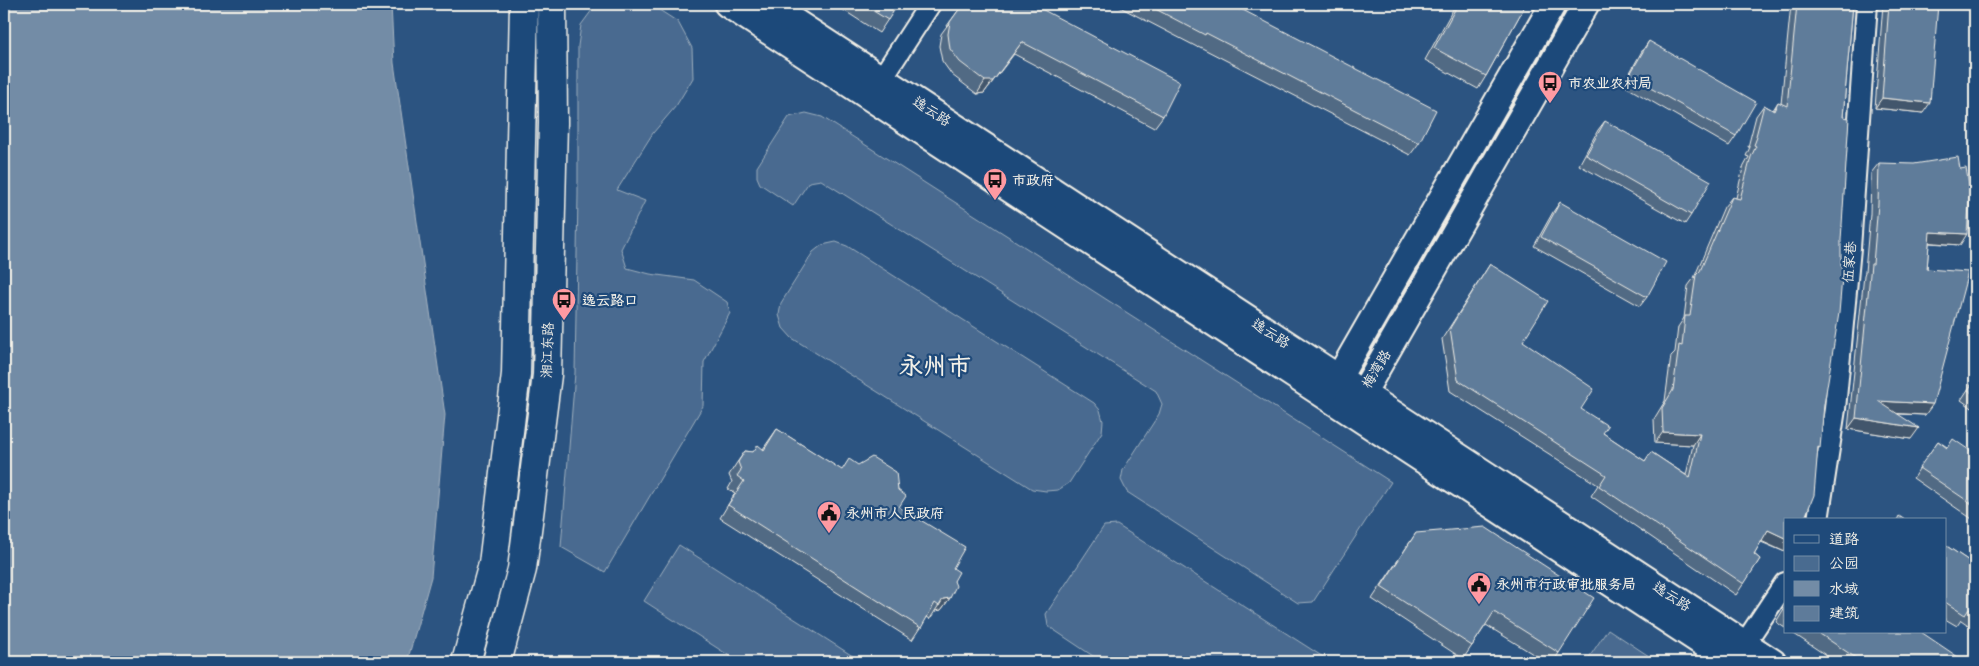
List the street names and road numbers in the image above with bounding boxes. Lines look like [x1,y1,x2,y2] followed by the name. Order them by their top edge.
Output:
[909,91,955,130] street label: 逸云路
[1837,239,1860,284] street label: 伍家巷
[1248,313,1294,352] street label: 逸云路
[536,322,557,378] street label: 湘江东路
[1357,346,1395,392] street label: 梅湾路
[1649,576,1695,615] street label: 逸云路

